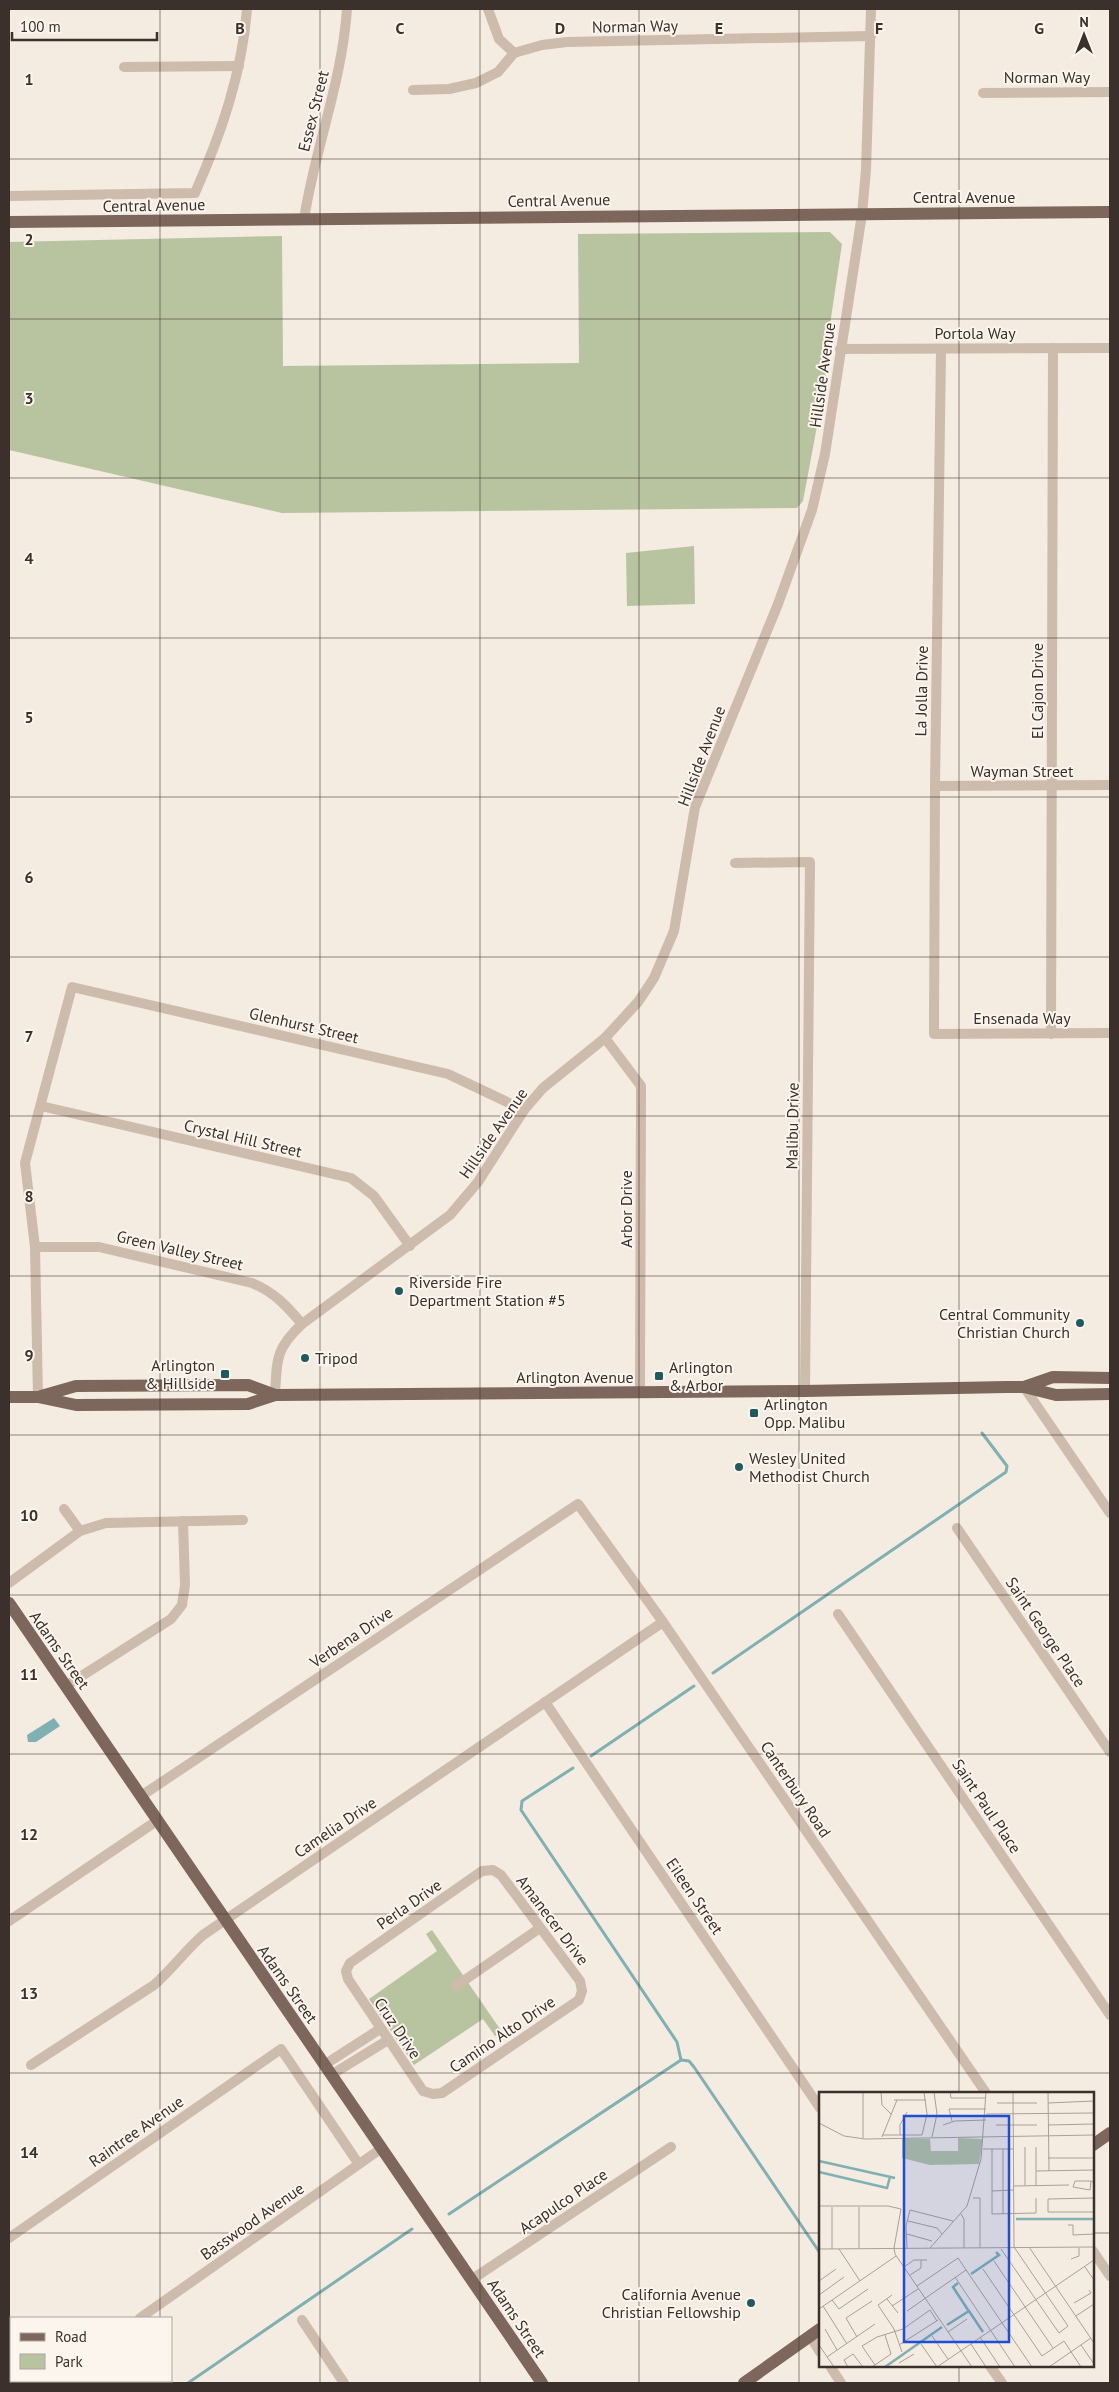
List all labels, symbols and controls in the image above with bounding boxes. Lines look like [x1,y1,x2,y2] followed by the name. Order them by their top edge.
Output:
[12,10,158,42] scale bar
[1059,10,1109,60] north arrow
[1079,13,1089,31] text: N
[592,15,679,37] street label: Norman Way
[20,17,61,36] text: 100 m
[235,18,245,38] text: B
[396,18,405,38] text: C
[555,18,565,38] text: D
[715,18,723,38] text: E
[875,18,883,38] text: F
[1034,18,1044,38] text: G
[1004,67,1091,87] street label: Norman Way
[293,68,333,154] street label: Essex Street
[24,69,34,89] text: 1
[913,187,1015,207] street label: Central Avenue
[508,189,610,211] street label: Central Avenue
[103,194,205,216] street label: Central Avenue
[24,229,34,249] text: 2
[805,321,839,429] street label: Hillside Avenue
[934,323,1016,343] street label: Portola Way
[24,388,34,408] text: 3
[24,548,34,568] text: 4
[1027,643,1047,739] street label: El Cajon Drive
[910,645,932,737] street label: La Jolla Drive
[673,703,729,809] street label: Hillside Avenue
[24,707,34,727] text: 5
[971,761,1074,781] street label: Wayman Street
[24,867,34,887] text: 6
[247,1003,361,1047] street label: Glenhurst Street
[973,1008,1071,1028] street label: Ensenada Way
[24,1026,34,1046] text: 7
[781,1082,803,1170] street label: Malibu Drive
[454,1084,532,1182] street label: Hillside Avenue
[182,1115,304,1161] street label: Crystal Hill Street
[616,1170,636,1248] street label: Arbor Drive
[24,1186,34,1206] text: 8
[115,1226,246,1274] street label: Green Valley Street
[409,1272,566,1310] place label: Riverside Fire Department Station #5
[393,1285,405,1297] marker: Riverside Fire Department Station #5
[939,1304,1071,1342] place label: Central Community Christian Church
[1074,1317,1086,1329] marker: Central Community Christian Church
[24,1345,34,1365] text: 9
[315,1348,358,1368] place label: Tripod
[299,1352,311,1364] marker: Tripod
[146,1355,215,1393] place label: Arlington & Hillside
[669,1357,733,1395] place label: Arlington & Arbor
[516,1367,634,1387] street label: Arlington Avenue
[219,1368,231,1380] marker: Arlington & Hillside
[653,1370,665,1382] marker: Arlington & Arbor
[764,1394,845,1432] place label: Arlington Opp. Malibu
[748,1407,760,1419] marker: Arlington Opp. Malibu
[749,1448,870,1486] place label: Wesley United Methodist Church
[733,1461,745,1473] marker: Wesley United Methodist Church
[20,1505,38,1525] text: 10
[1002,1573,1090,1691] street label: Saint George Place
[305,1602,396,1672] street label: Verbena Drive
[26,1607,95,1693] street label: Adams Street
[20,1664,38,1684] text: 11
[756,1737,836,1841] street label: Canterbury Road
[948,1755,1026,1857] street label: Saint Paul Place
[290,1792,380,1862] street label: Camelia Drive
[20,1824,38,1844] text: 12
[662,1854,728,1938] street label: Eileen Street
[513,1871,593,1969] street label: Amanecer Drive
[373,1874,445,1934] street label: Perla Drive
[254,1941,323,2027] street label: Adams Street
[20,1983,38,2003] text: 13
[445,1991,559,2077] street label: Camino Alto Drive
[370,1994,426,2062] street label: Cruz Drive
[85,2091,187,2171] street label: Raintree Avenue
[819,2092,1094,2367] inset map
[20,2142,38,2162] text: 14
[515,2164,611,2238] street label: Acapulco Place
[196,2178,308,2264] street label: Basswood Avenue
[483,2275,551,2362] street label: Adams Street
[602,2284,741,2322] place label: California Avenue Christian Fellowship
[745,2297,757,2309] marker: California Avenue Christian Fellowship
[10,2317,172,2382] legend
[55,2327,87,2346] text: Road
[55,2352,83,2371] text: Park

